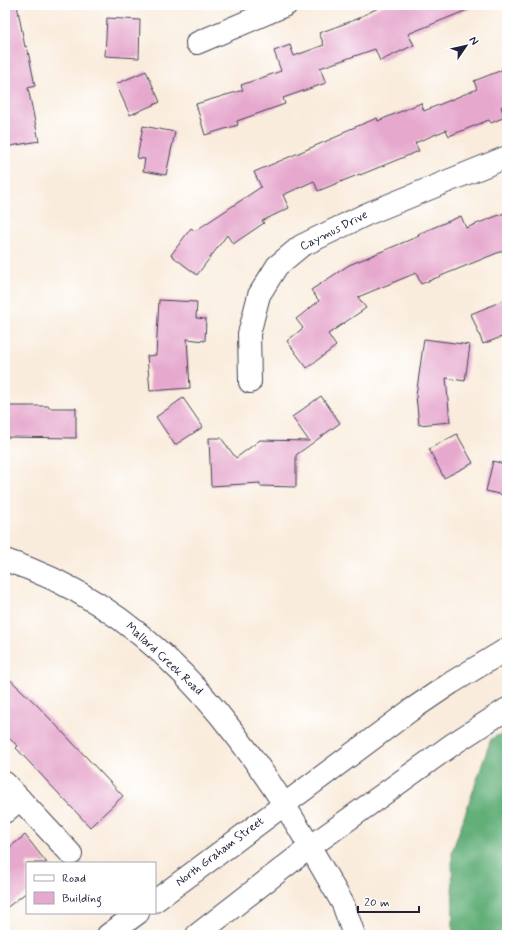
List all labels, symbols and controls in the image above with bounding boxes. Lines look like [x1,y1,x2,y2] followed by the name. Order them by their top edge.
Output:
[446,26,486,66] north arrow
[466,34,481,48] text: N
[297,207,371,255] street label: Caymus Drive
[122,619,206,699] street label: Mallard Creek Road
[173,813,268,890] street label: North Graham Street
[26,862,156,914] legend
[62,871,86,887] text: Road
[358,888,419,914] scale bar
[62,891,102,908] text: Building
[364,895,390,911] text: 20 m

